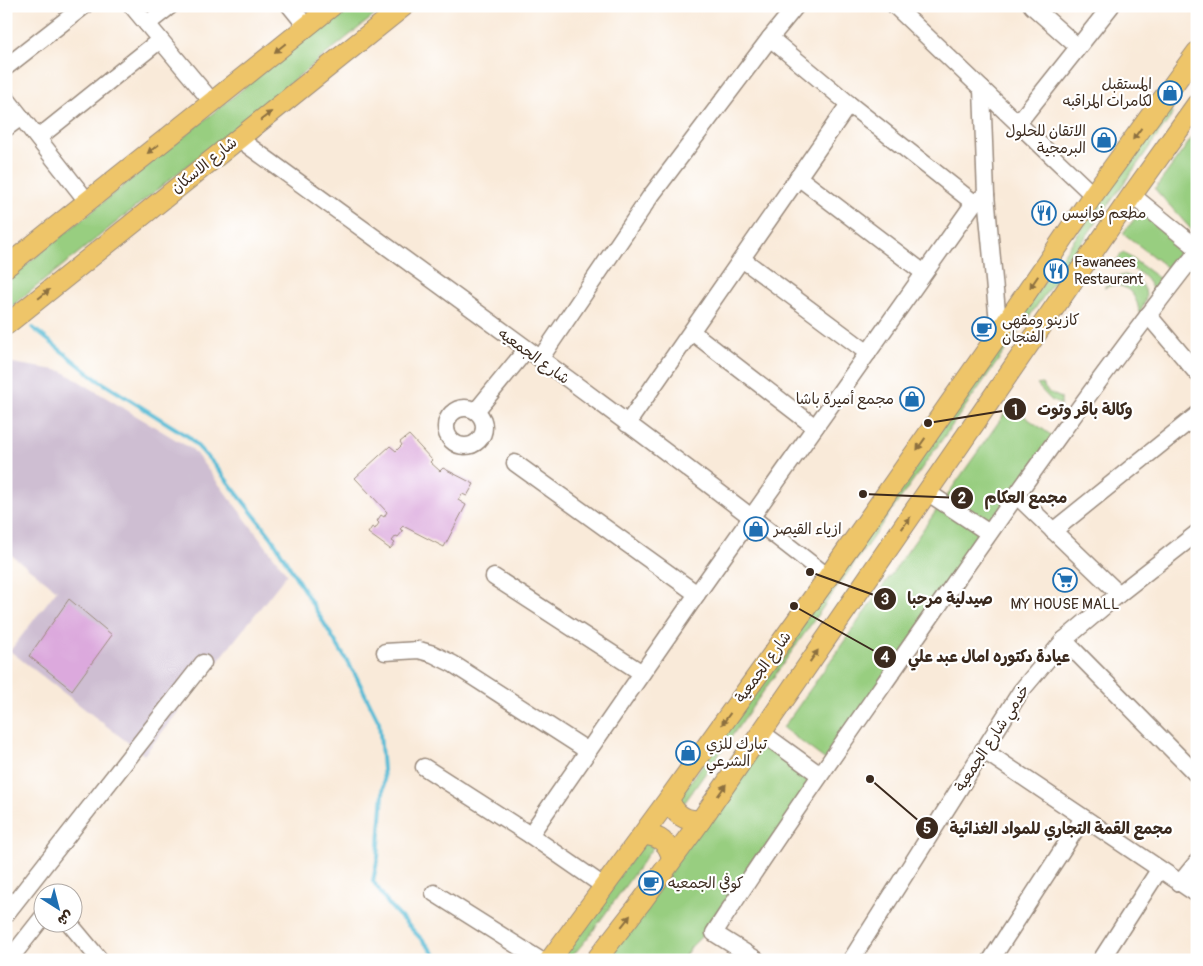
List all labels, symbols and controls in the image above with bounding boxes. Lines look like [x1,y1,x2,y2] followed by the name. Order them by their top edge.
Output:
[274,43,287,54] one-way arrow
[1063,75,1152,111] place label: المستقبل لكامرات المراقبه
[1157,80,1183,106] shop icon: المستقبل لكامرات المراقبه
[259,110,272,121] one-way arrow
[1005,122,1086,158] place label: الاتقان للحلول البرمجية
[1091,127,1117,153] shop icon: الاتقان للحلول البرمجية
[1132,127,1143,140] one-way arrow
[168,133,241,198] street label: شارع الاسكان
[147,144,160,155] one-way arrow
[1031,200,1057,226] restaurant icon: مطعم فوانيس
[1062,204,1146,225] place label: مطعم فوانيس
[1074,253,1144,289] place label: Fawanees Restaurant
[1043,258,1069,284] restaurant icon: Fawanees Restaurant
[1029,275,1039,288] one-way arrow
[37,289,50,300] one-way arrow
[1002,311,1080,347] place label: كازينو ومقهى الفنجان
[971,316,997,342] cafe icon: كازينو ومقهى الفنجان
[494,324,573,389] street label: شارع الجمعيه
[899,386,925,412] shop icon: مجمع أميرة باشا
[796,390,894,410] place label: مجمع أميرة باشا
[1002,394,1143,425] callout: وكالة باقر وتوت
[1037,400,1133,420] text: وكالة باقر وتوت
[1012,401,1018,420] text: 1
[916,437,926,451] one-way arrow
[949,482,1077,513] callout: مجمع العكام
[985,488,1067,510] text: مجمع العكام
[958,489,966,508] text: 2
[743,516,769,542] shop icon: ازياء القيصر
[901,516,911,529] one-way arrow
[772,520,842,539] place label: ازياء القيصر
[1052,567,1078,593] supermarket icon: MY HOUSE MALL
[872,583,1003,614] callout: صيدلية مرحبا
[907,589,993,609] text: صيدلية مرحبا
[881,590,889,609] text: 3
[1011,595,1119,614] place label: MY HOUSE MALL
[731,628,796,707] street label: شارع الجمعية
[873,641,1080,672] callout: عيادة دكتوره امال عبد علي
[908,647,1070,671] text: عيادة دكتوره امال عبد علي
[881,648,890,667] text: 4
[809,650,819,663] one-way arrow
[951,681,1037,797] street label: خدمي شارع الجمعية
[721,712,731,726] one-way arrow
[706,735,768,774] place label: تبارك للزي الشرعي
[675,740,701,766] shop icon: تبارك للزي الشرعي
[717,783,727,797] one-way arrow
[914,813,1183,844] callout: مجمع القمة التجاري للمواد الغذائية
[923,819,931,838] text: 5
[949,819,1173,841] text: مجمع القمة التجاري للمواد الغذائية
[638,870,664,896] cafe icon: كوفي الجمعيه
[668,873,744,893] place label: كوفي الجمعيه
[32,884,82,934] north arrow
[54,907,77,930] text: ش
[621,915,632,928] one-way arrow

